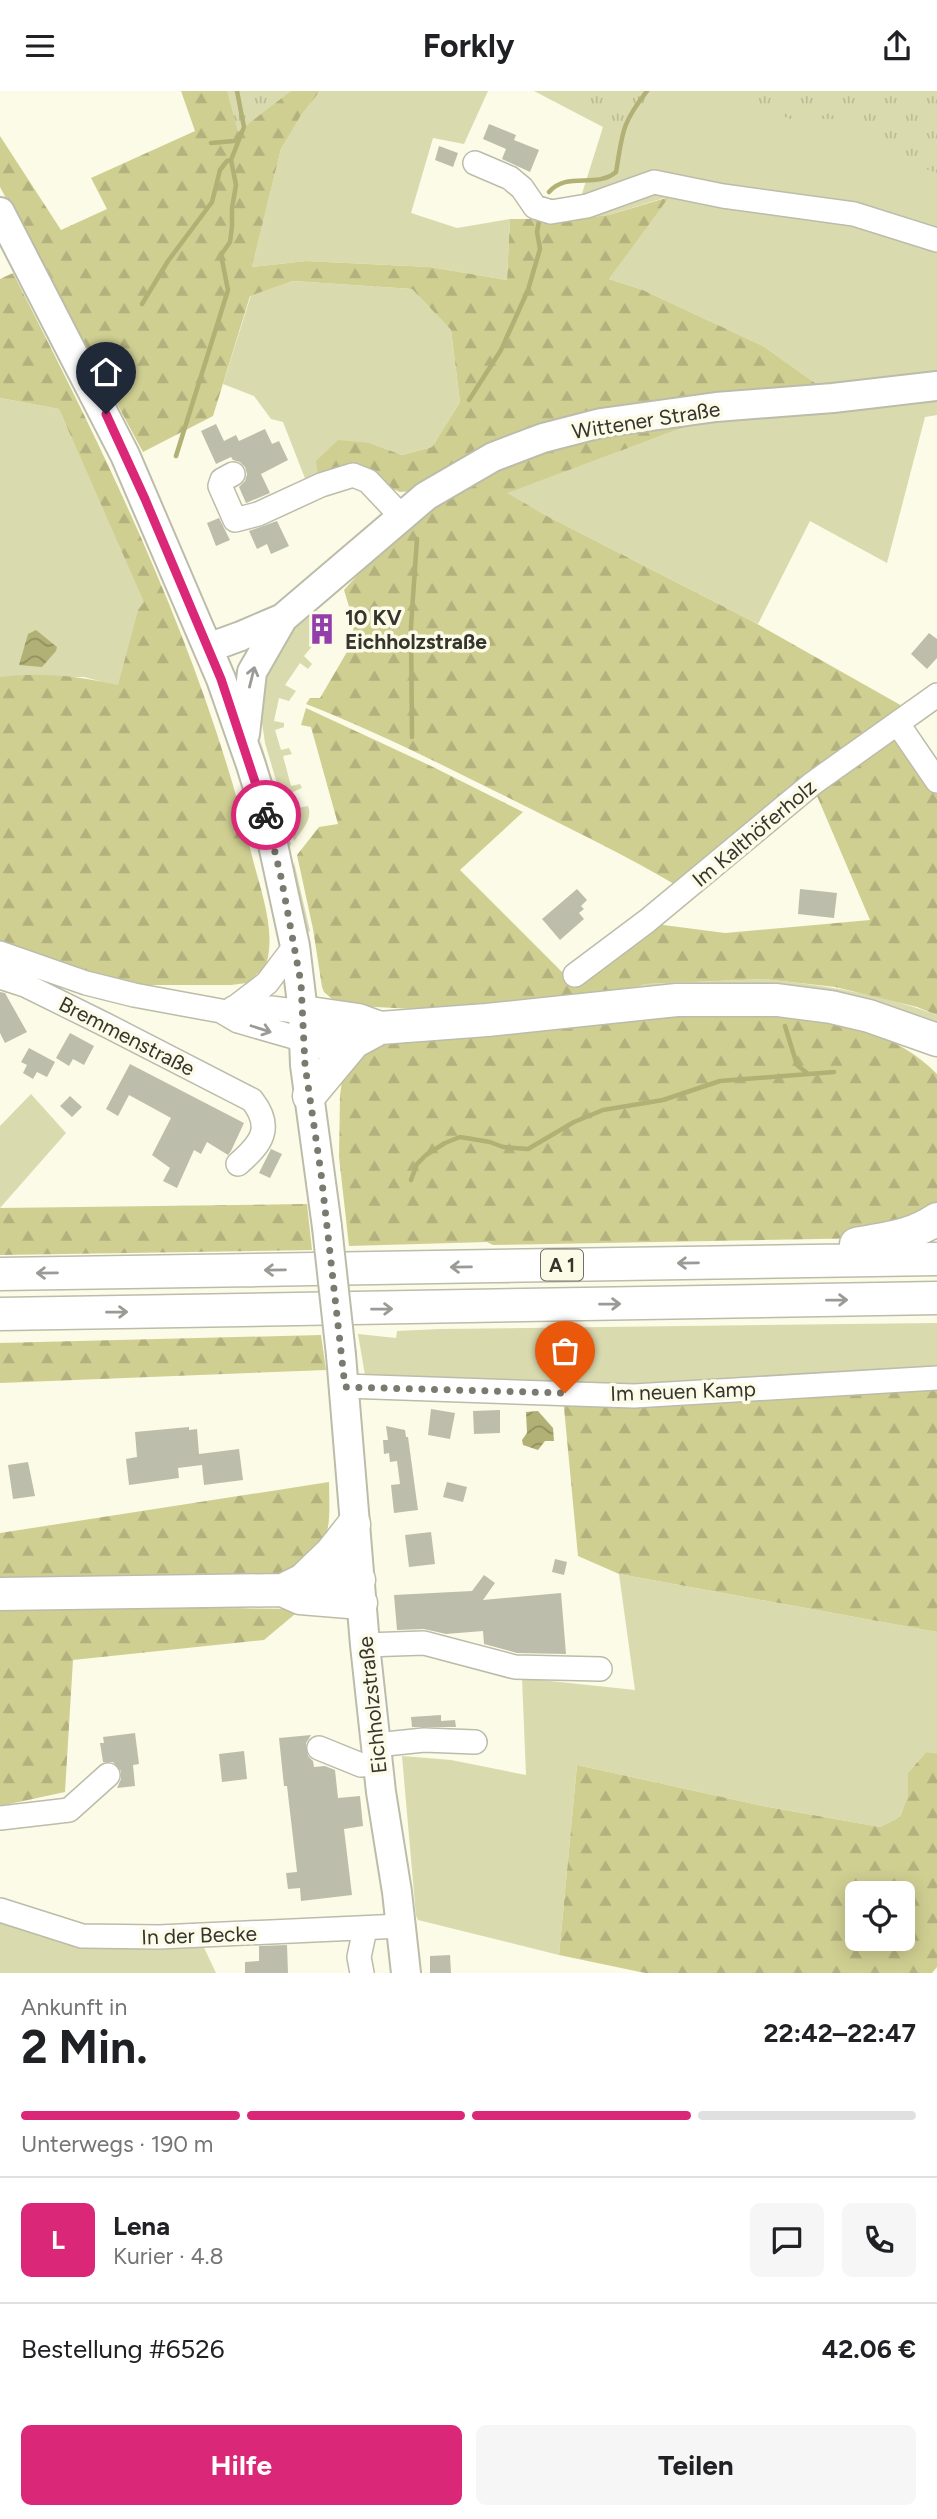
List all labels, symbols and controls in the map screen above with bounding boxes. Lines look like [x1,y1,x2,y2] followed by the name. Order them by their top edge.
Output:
[21,27,59,65] icon: menu
[423,27,514,65] text: Forkly
[878,27,916,65] icon: share
[76,342,136,414] pin
[87,353,125,391] icon: home
[570,396,722,444] street label: Wittener Straße
[345,605,487,654] place label: 10 KV Eichholzstraße
[305,612,339,646] building icon: 10 KV Eichholzstraße
[246,666,259,689] one-way arrow
[687,774,821,892] street label: Im Kalthöferholz
[231,780,301,850] courier
[247,796,285,834] icon: bike
[55,991,199,1081] street label: Bremmenstraße
[250,1023,272,1036] one-way arrow
[541,1249,583,1281] road number: A 1
[677,1256,700,1270] one-way arrow
[450,1260,473,1274] one-way arrow
[264,1263,287,1277] one-way arrow
[36,1266,59,1280] one-way arrow
[825,1293,848,1306] one-way arrow
[598,1297,621,1311] one-way arrow
[370,1302,393,1316] one-way arrow
[105,1305,128,1319] one-way arrow
[535,1321,595,1393] pin
[546,1332,584,1370] icon: bag
[610,1376,756,1406] street label: Im neuen Kamp
[352,1635,392,1775] street label: Eichholzstraße
[845,1881,915,1951] map controls
[845,1881,915,1951] button: locate
[141,1920,257,1950] street label: In der Becke
[21,1993,127,2021] text: Ankunft in
[763,2017,916,2049] text: 22:42–22:47
[21,2019,148,2075] text: 2 Min.
[21,2130,213,2158] text: Unterwegs · 190 m
[750,2203,824,2277] button: chat
[842,2203,916,2277] button: phone
[113,2210,170,2242] text: Lena
[51,2224,65,2256] text: L
[113,2242,224,2270] text: Kurier · 4.8
[21,2333,225,2365] text: Bestellung #6526
[822,2333,916,2365] text: 42.06 €
[21,2425,462,2505] button: Hilfe
[476,2425,916,2505] button: Teilen

